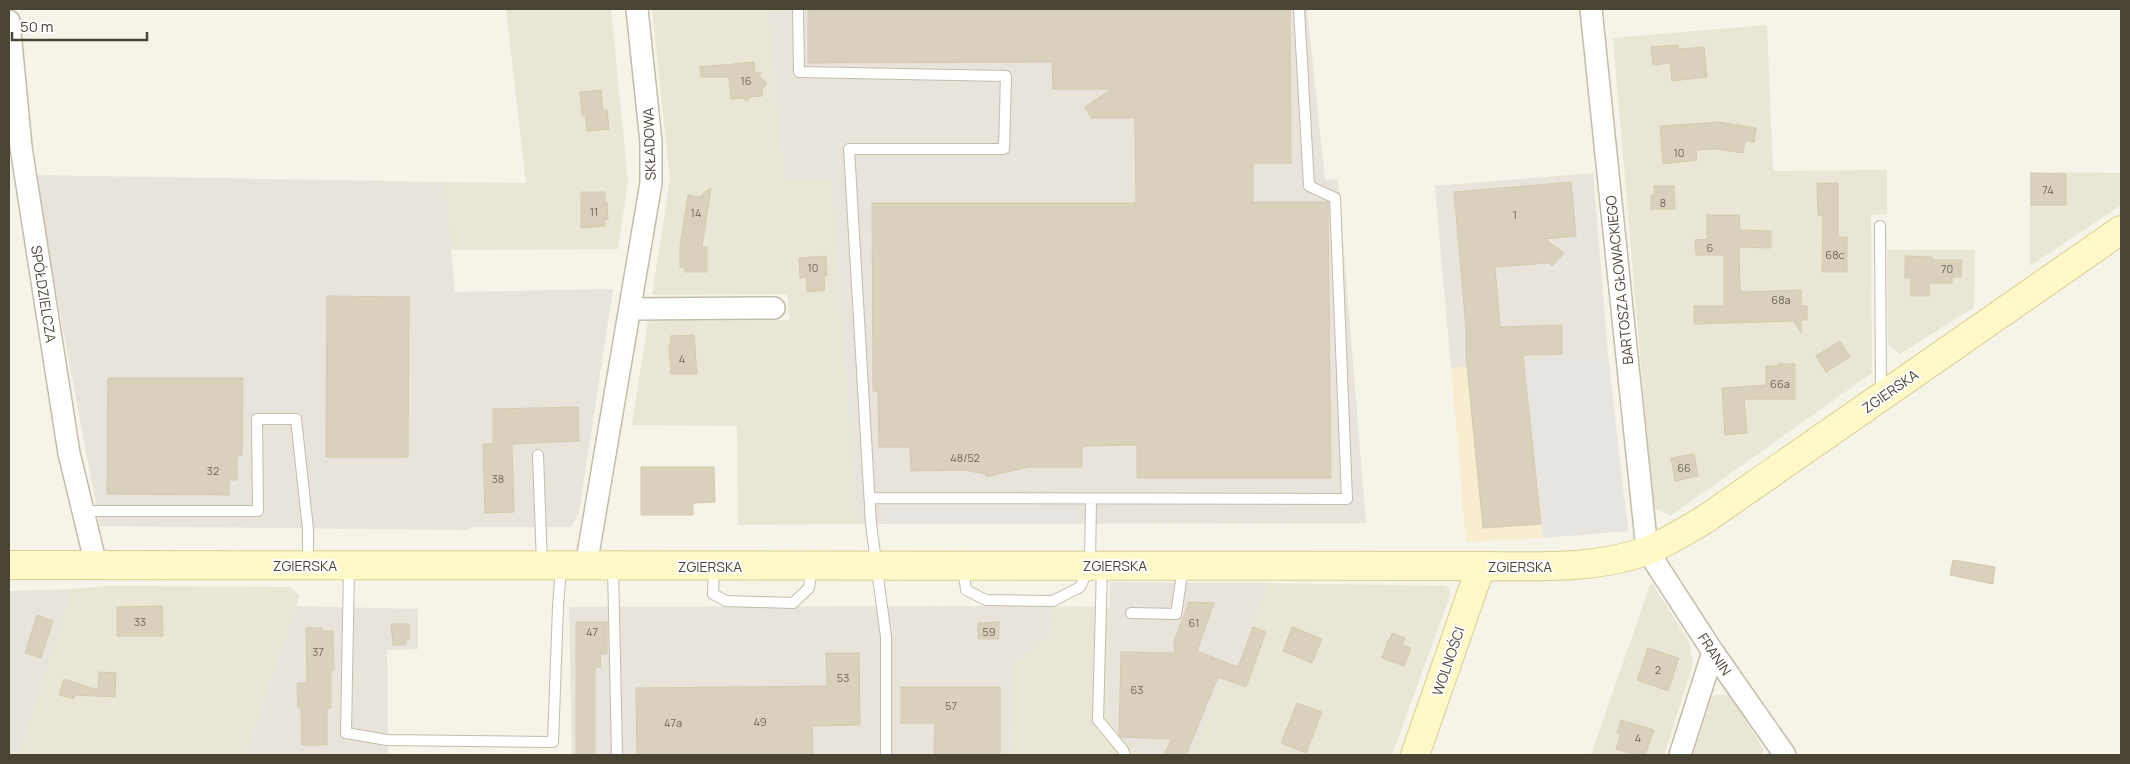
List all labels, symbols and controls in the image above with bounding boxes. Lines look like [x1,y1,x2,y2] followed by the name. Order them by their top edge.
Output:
[12,10,148,42] scale bar
[20,16,54,37] text: 50 m
[740,73,752,88] house number: 16
[638,107,660,181] street label: SKŁADOWA
[1673,145,1685,160] house number: 10
[2042,182,2054,197] house number: 74
[1601,194,1637,366] street label: BARTOSZA GŁOWACKIEGO
[1660,195,1666,210] house number: 8
[590,204,598,219] house number: 11
[691,205,701,220] house number: 14
[1513,207,1517,222] house number: 1
[1707,240,1714,255] house number: 6
[27,244,61,344] street label: SPÓŁDZIELCZA
[1825,247,1845,262] house number: 68c
[807,260,819,275] house number: 10
[1941,261,1953,276] house number: 70
[1771,292,1791,307] house number: 68a
[679,351,685,366] house number: 4
[1858,365,1922,417] street label: ZGIERSKA
[1770,376,1790,391] house number: 66a
[950,450,980,465] house number: 48/52
[1677,460,1691,475] house number: 66
[207,463,219,478] house number: 32
[492,471,504,486] house number: 38
[273,556,337,575] street label: ZGIERSKA
[1083,556,1147,575] street label: ZGIERSKA
[678,557,742,576] street label: ZGIERSKA
[1488,557,1552,576] street label: ZGIERSKA
[134,614,146,629] house number: 33
[1189,615,1199,630] house number: 61
[586,624,598,639] house number: 47
[982,624,996,639] house number: 59
[1427,624,1469,698] street label: WOLNOŚCI
[1694,629,1736,679] street label: FRANIN
[312,644,324,659] house number: 37
[1655,662,1661,677] house number: 2
[837,670,849,685] house number: 53
[1131,682,1143,697] house number: 63
[945,698,957,713] house number: 57
[753,714,767,729] house number: 49
[664,715,682,730] house number: 47a
[1635,730,1641,745] house number: 4

